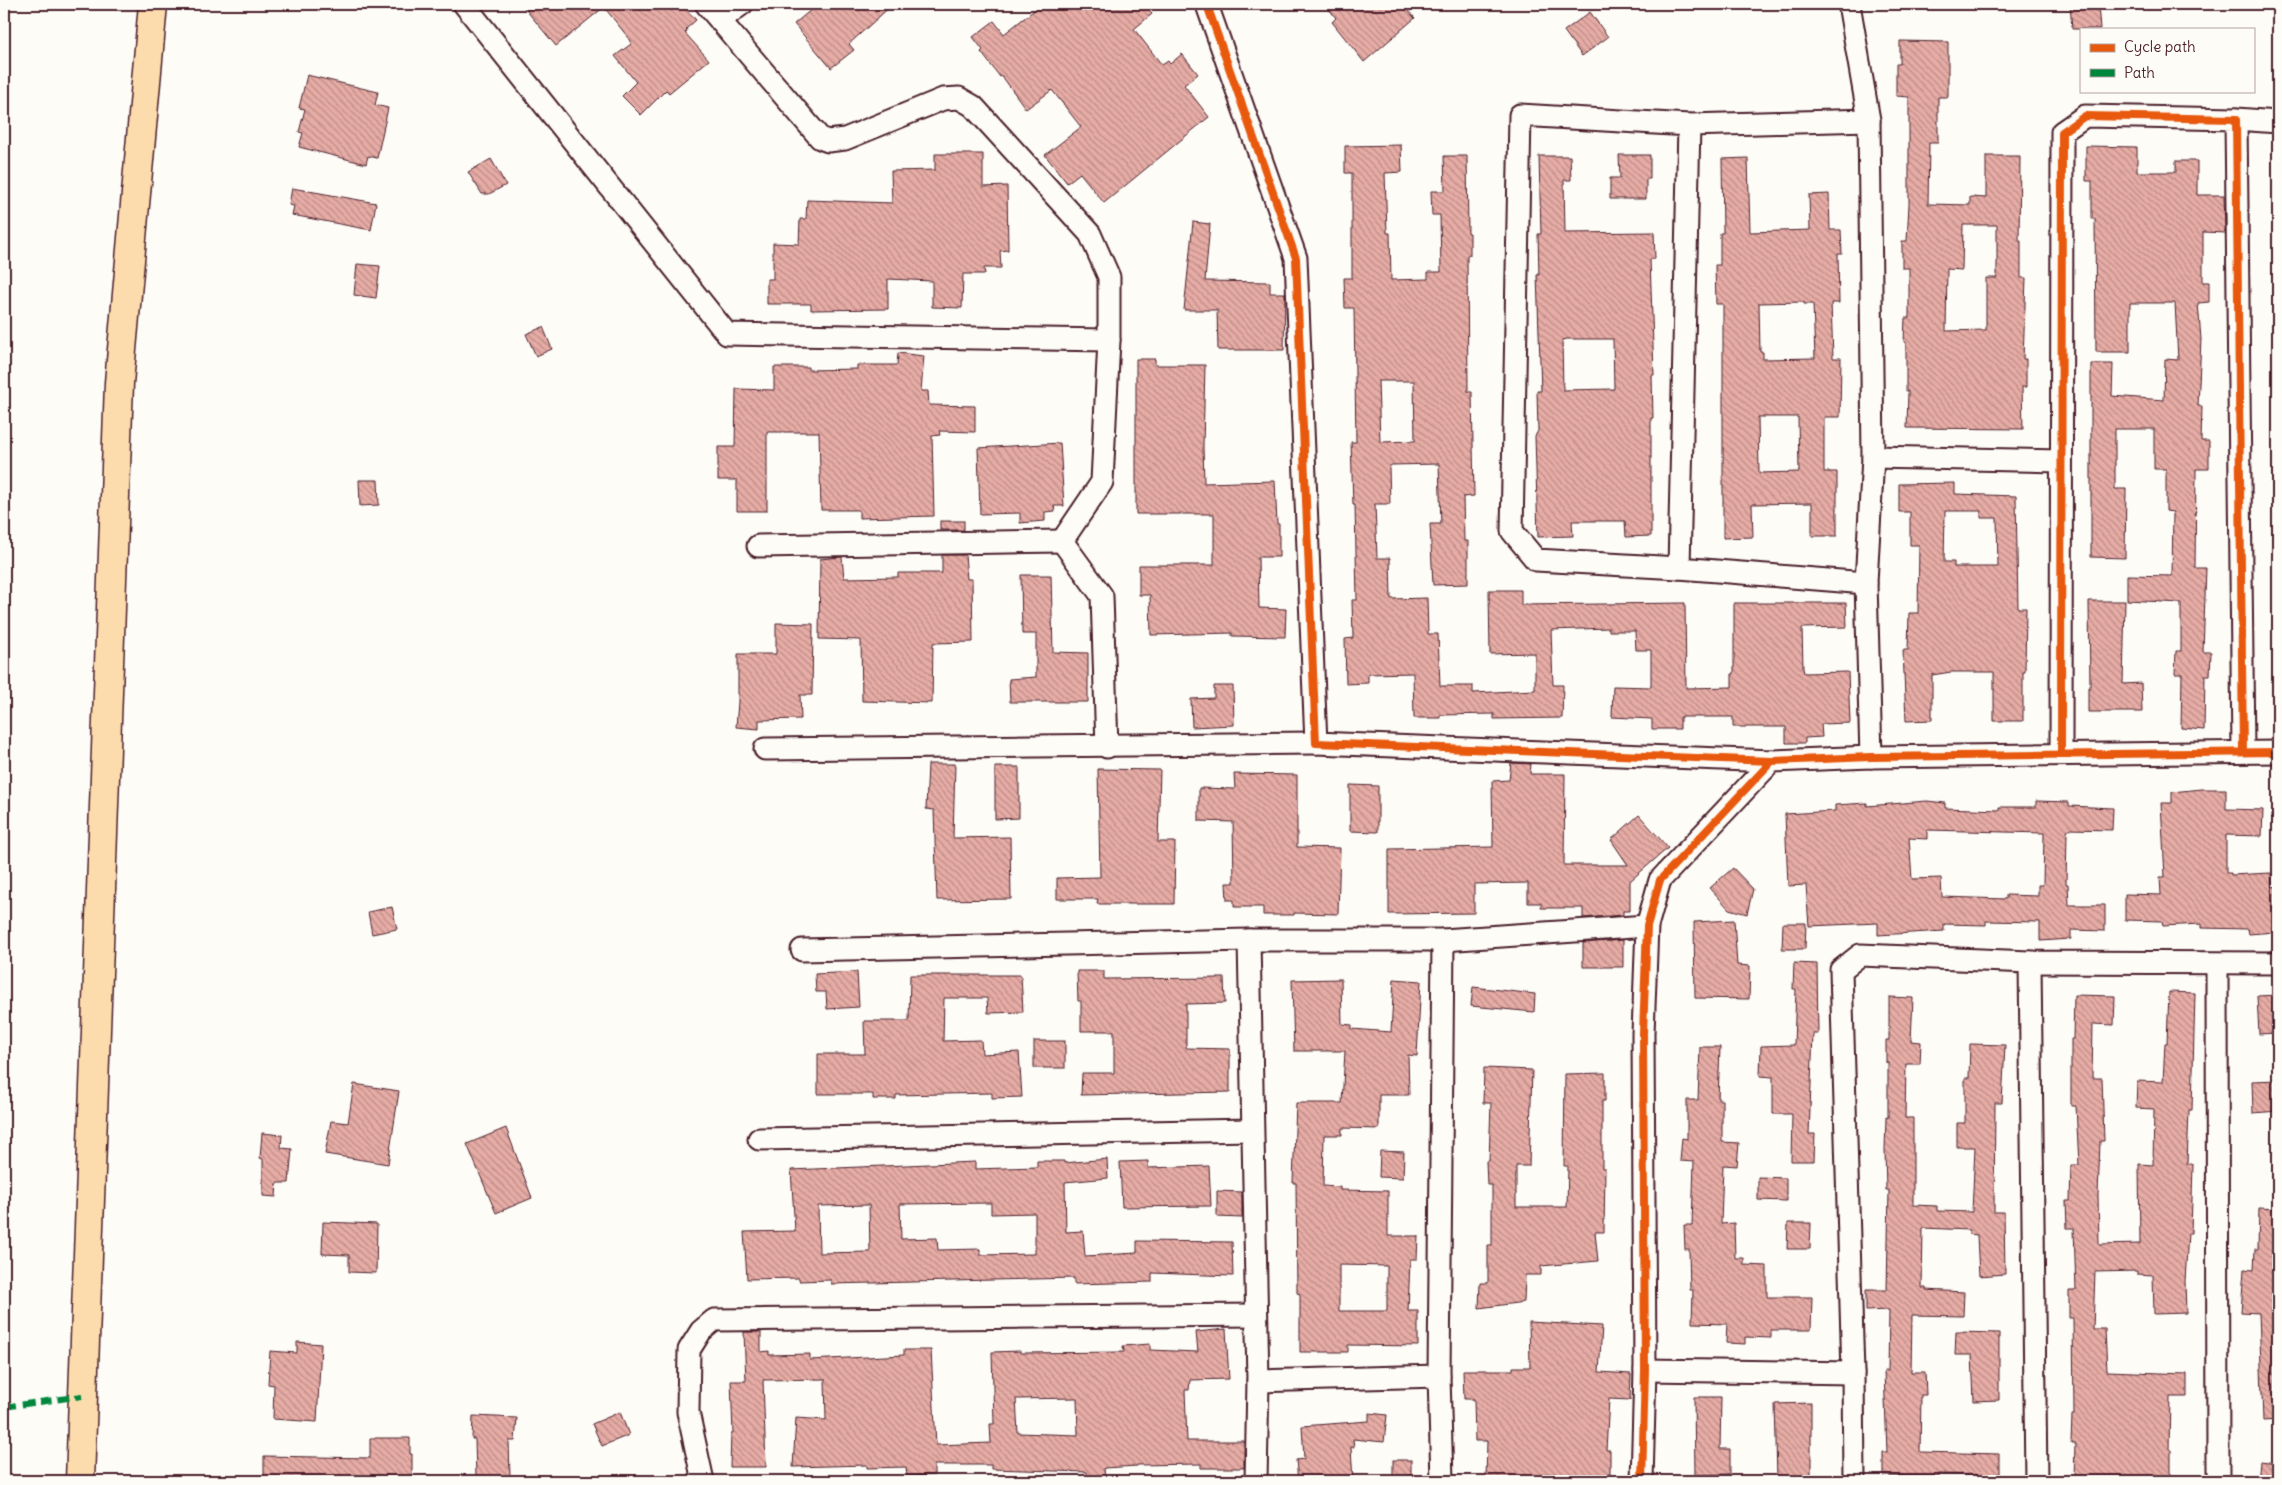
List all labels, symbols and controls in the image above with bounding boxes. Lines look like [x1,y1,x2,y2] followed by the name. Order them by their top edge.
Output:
[2080,28,2254,92] legend
[2124,37,2196,56] text: Cycle path
[2124,63,2155,82] text: Path

